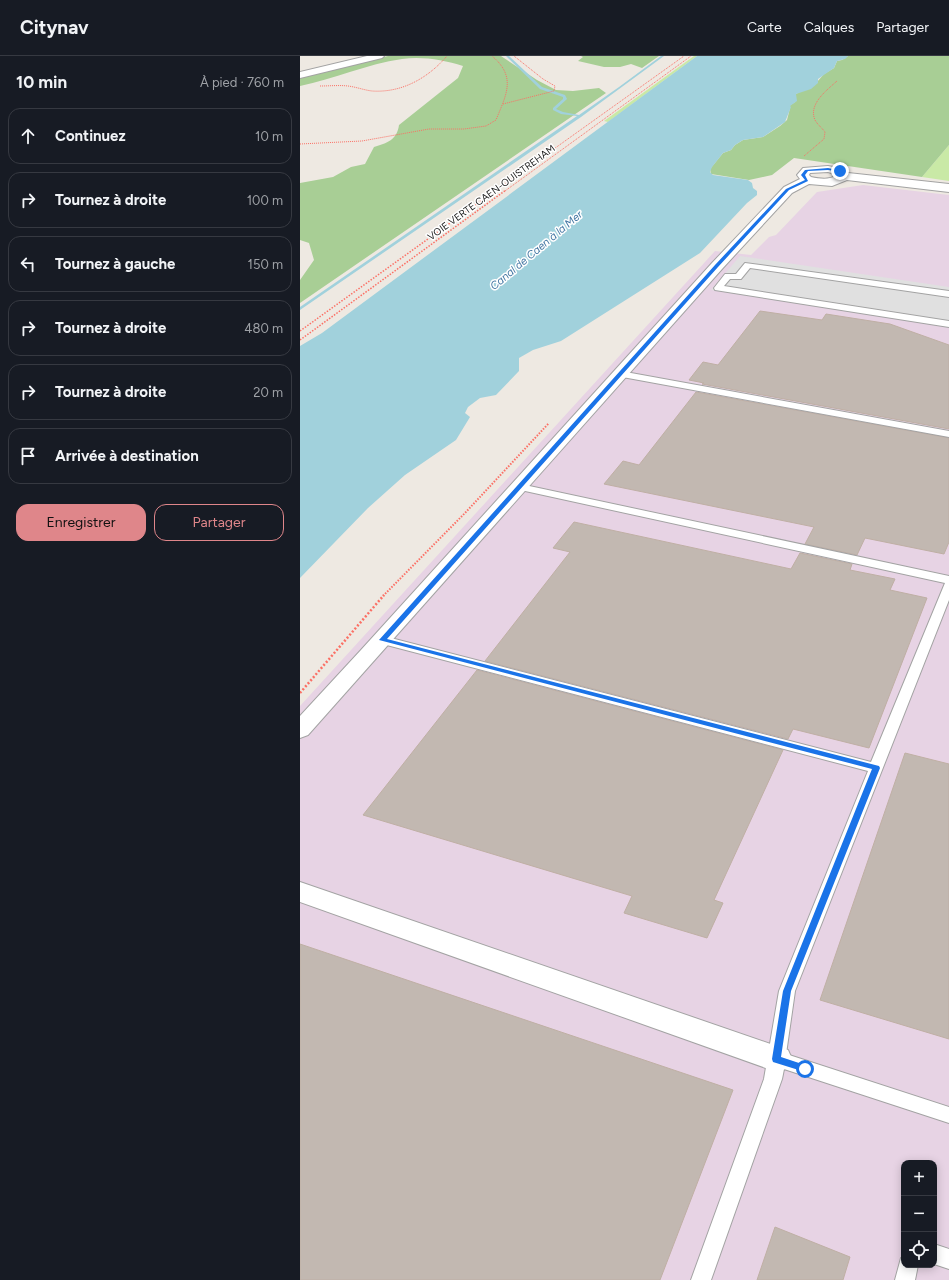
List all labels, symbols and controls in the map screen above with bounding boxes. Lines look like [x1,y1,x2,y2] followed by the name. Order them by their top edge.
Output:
[20,16,89,39] text: Citynav
[747,19,782,36] text: Carte
[804,19,854,36] text: Calques
[876,19,929,36] text: Partager
[16,72,67,92] text: 10 min
[200,75,284,90] text: À pied · 760 m
[17,125,39,147] icon: ahead
[55,127,126,145] text: Continuez
[255,129,283,144] text: 10 m
[425,142,558,243] street label: VOIE VERTE CAEN-OUISTREHAM
[831,162,849,180] route end
[17,189,39,211] icon: right
[55,191,166,209] text: Tournez à droite
[247,193,283,208] text: 100 m
[488,207,586,293] water label: Canal de Caen à la Mer
[17,253,39,275] icon: left
[55,255,175,273] text: Tournez à gauche
[248,257,283,272] text: 150 m
[17,317,39,339] icon: right
[55,319,166,337] text: Tournez à droite
[244,321,283,336] text: 480 m
[17,381,39,403] icon: right
[55,383,166,401] text: Tournez à droite
[253,385,283,400] text: 20 m
[17,445,39,467] icon: arrive
[55,447,199,465] text: Arrivée à destination
[16,504,146,541] button: Enregistrer
[154,504,284,541] button: Partager
[796,1060,814,1078] route start
[901,1160,937,1268] map controls
[901,1160,937,1196] button: +
[901,1196,937,1232] button: −
[901,1232,937,1268] button: locate

